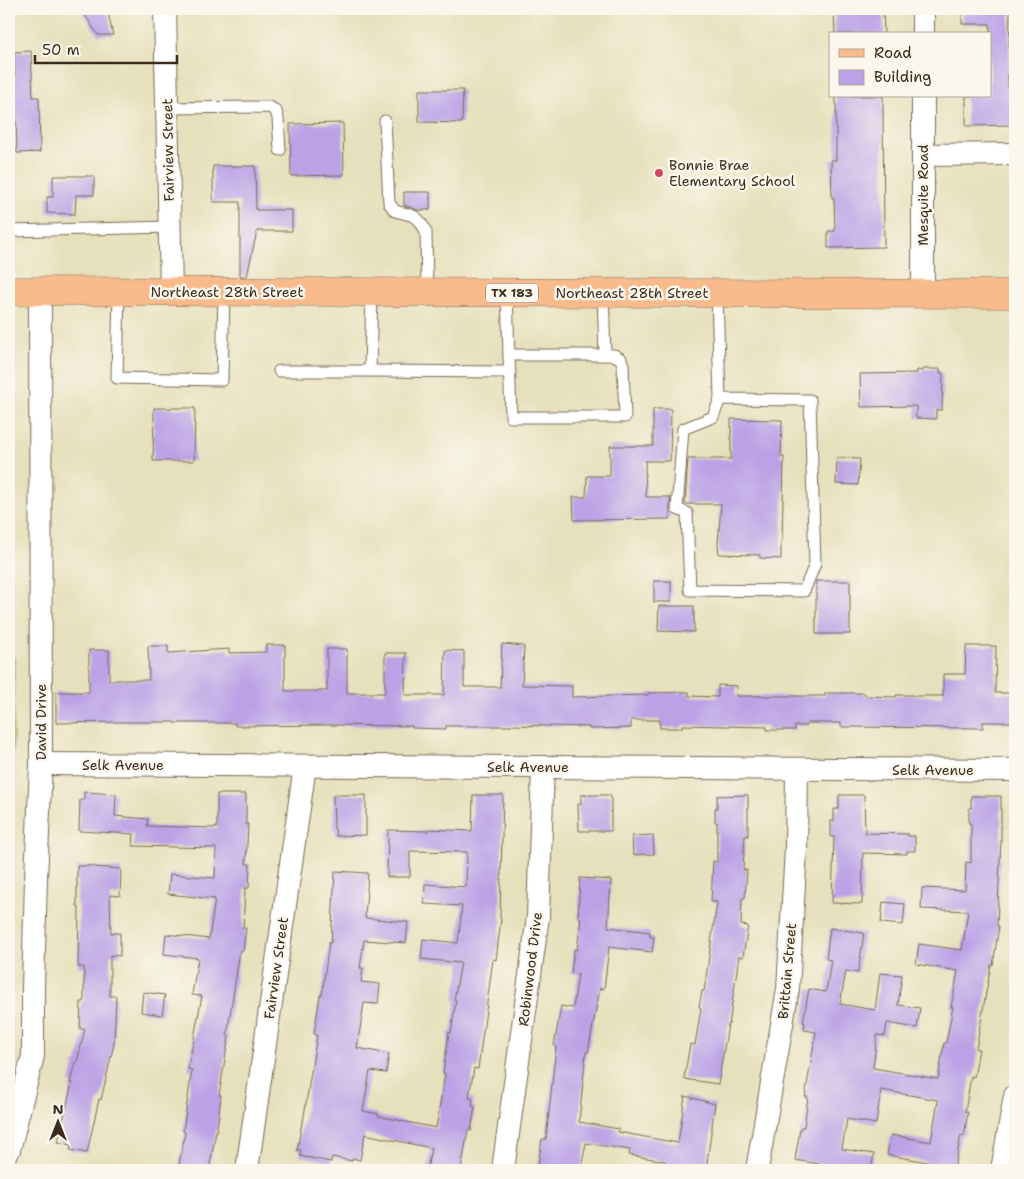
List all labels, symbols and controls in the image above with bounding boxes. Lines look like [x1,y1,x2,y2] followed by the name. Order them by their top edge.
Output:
[35,32,178,64] scale bar
[829,32,992,98] legend
[42,40,80,60] text: 50 m
[874,43,912,63] text: Road
[874,67,931,87] text: Building
[158,98,178,202] street label: Fairview Street
[914,144,932,246] street label: Mesquite Road
[669,156,796,190] place label: Bonnie Brae Elementary School
[653,167,665,179] marker: Bonnie Brae Elementary School
[150,283,304,301] street label: Northeast 28th Street
[486,284,538,302] road number: TX 183
[555,284,709,302] street label: Northeast 28th Street
[32,684,50,760] street label: David Drive
[82,756,164,774] street label: Selk Avenue
[487,758,569,776] street label: Selk Avenue
[892,761,974,779] street label: Selk Avenue
[514,911,546,1027] street label: Robinwood Drive
[260,916,292,1020] street label: Fairview Street
[774,922,800,1020] street label: Brittain Street
[32,1096,82,1146] north arrow
[52,1100,64,1118] text: N

